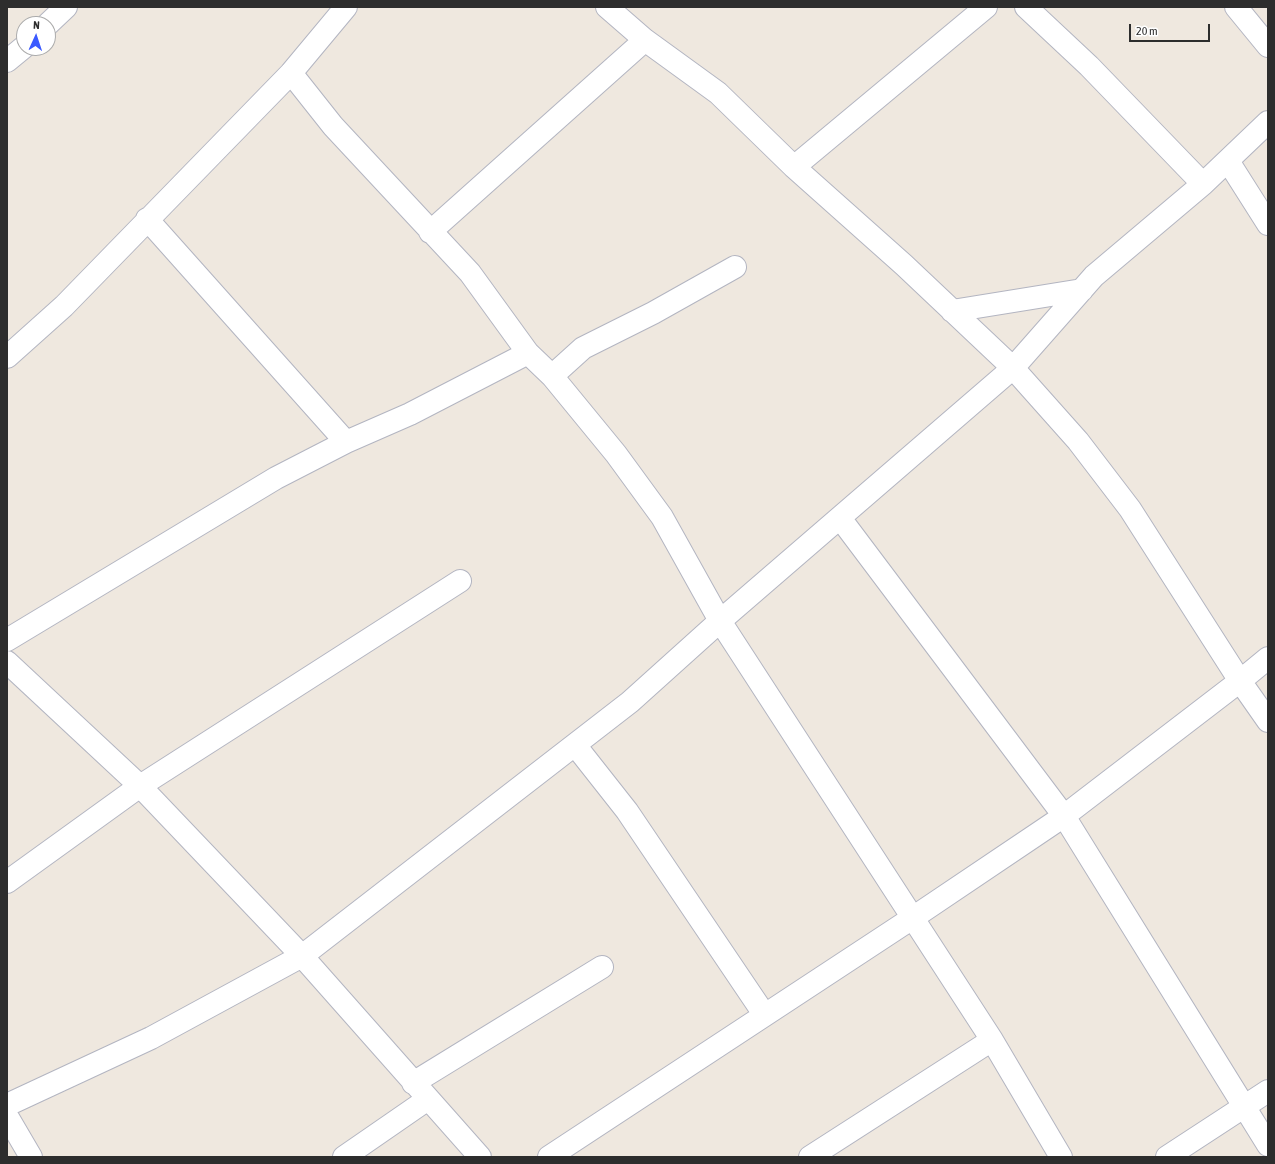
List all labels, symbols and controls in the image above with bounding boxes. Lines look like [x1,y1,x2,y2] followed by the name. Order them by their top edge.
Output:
[16,16,56,56] north arrow
[1131,16,1212,42] scale bar
[33,19,40,31] text: N
[1136,24,1158,38] text: 20 m

